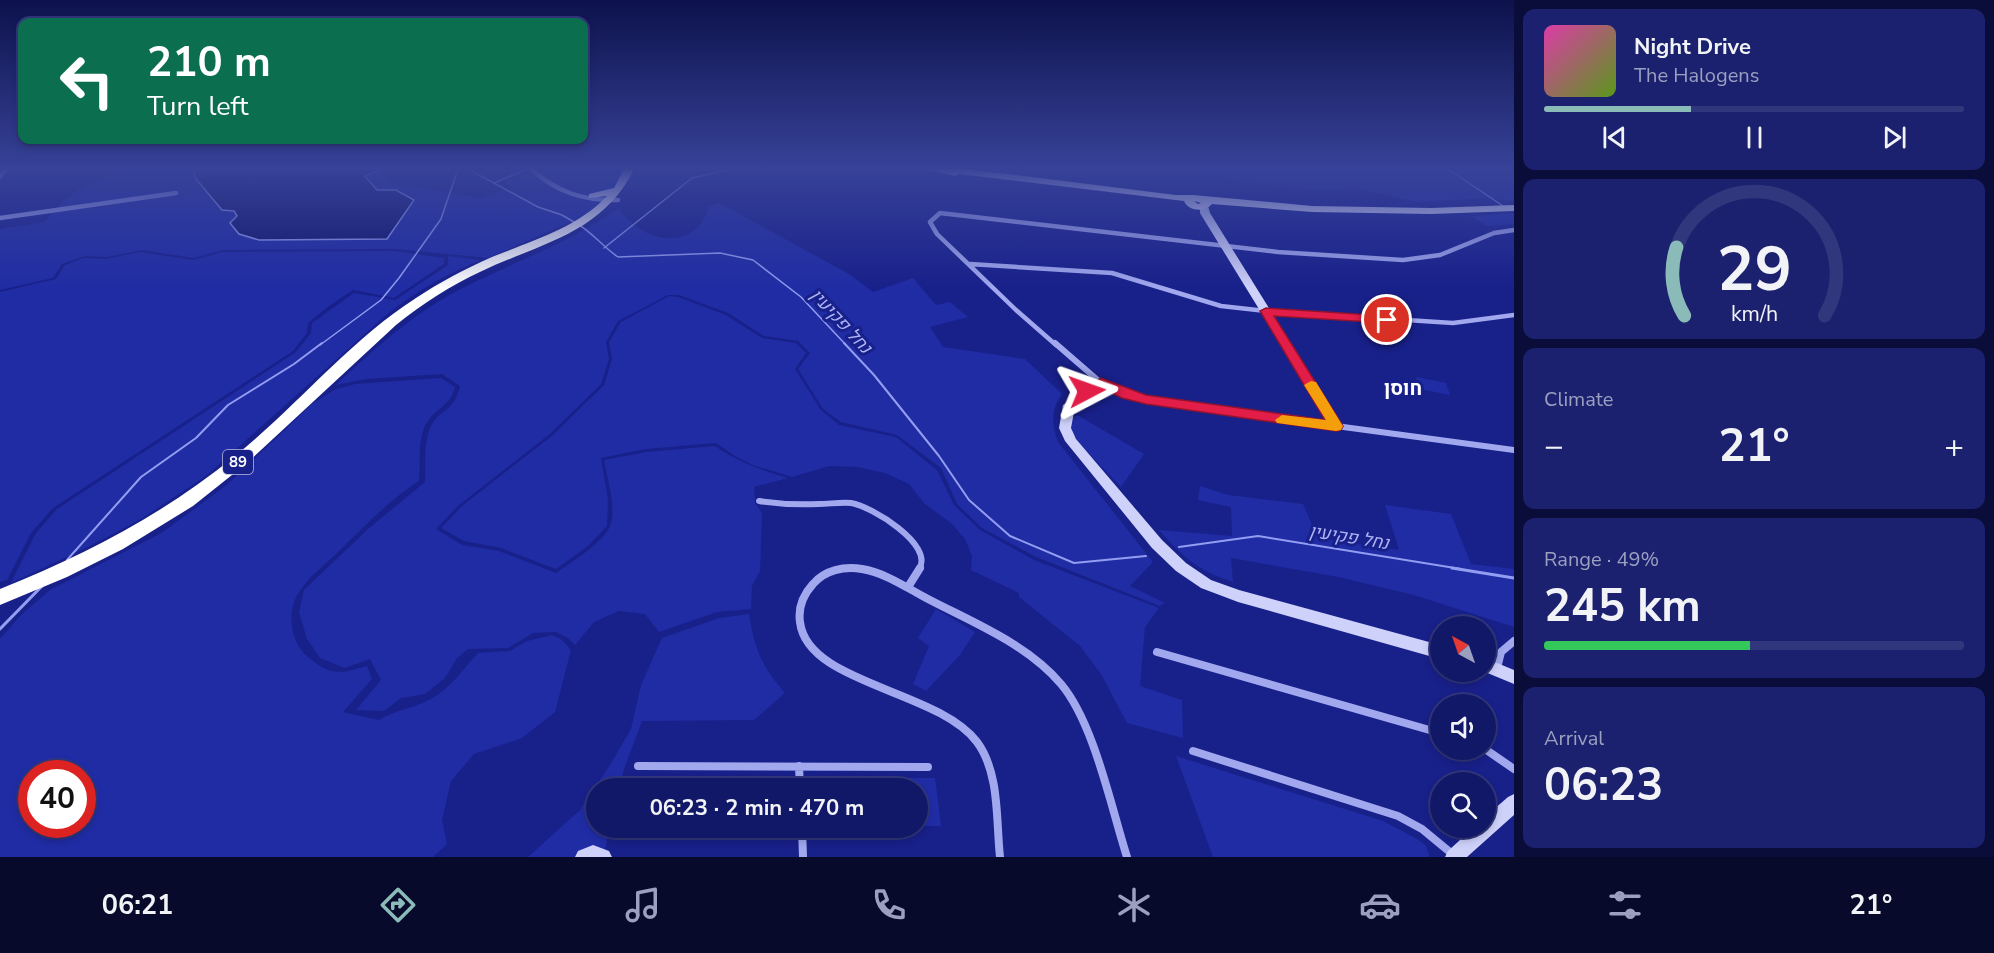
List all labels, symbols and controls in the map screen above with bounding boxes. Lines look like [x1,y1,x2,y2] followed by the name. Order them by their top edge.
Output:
[1634,32,1751,62] text: Night Drive
[147,34,271,91] text: 210 m
[48,42,126,120] icon: left
[1634,62,1759,89] text: The Halogens
[147,88,248,125] text: Turn left
[1598,121,1631,154] icon: previous
[1738,121,1771,154] icon: pause
[1878,121,1911,154] icon: next
[1717,227,1791,312] text: 29
[805,283,878,360] water label: נחל פקיעין
[1361,294,1412,345] pin
[1730,299,1778,329] text: km/h
[1370,303,1403,336] icon: arrive
[1055,359,1119,423] position arrow
[1384,375,1422,402] district label: חוסן
[1544,386,1613,413] text: Climate
[1718,416,1790,477] text: 21°
[1544,424,1564,469] text: −
[1944,424,1964,469] text: +
[223,450,253,474] road number: 89
[1307,519,1392,555] water label: נחל פקיעין
[1544,546,1659,573] text: Range · 49%
[1544,576,1701,637] text: 245 km
[1430,616,1496,682] north arrow
[1430,616,1496,838] map controls
[1430,694,1496,760] button: sound
[1544,725,1604,752] text: Arrival
[1544,755,1663,816] text: 06:23
[18,760,96,838] speed limit sign: 40
[1430,772,1496,838] button: search
[650,793,864,823] text: 06:23 · 2 min · 470 m
[377,884,419,926] icon: directions
[622,884,664,926] icon: music
[868,884,910,926] icon: phone
[1113,884,1155,926] icon: climate
[1359,884,1401,926] icon: car
[1604,884,1646,926] icon: filters
[102,887,173,924] text: 06:21
[1850,887,1892,924] text: 21°

